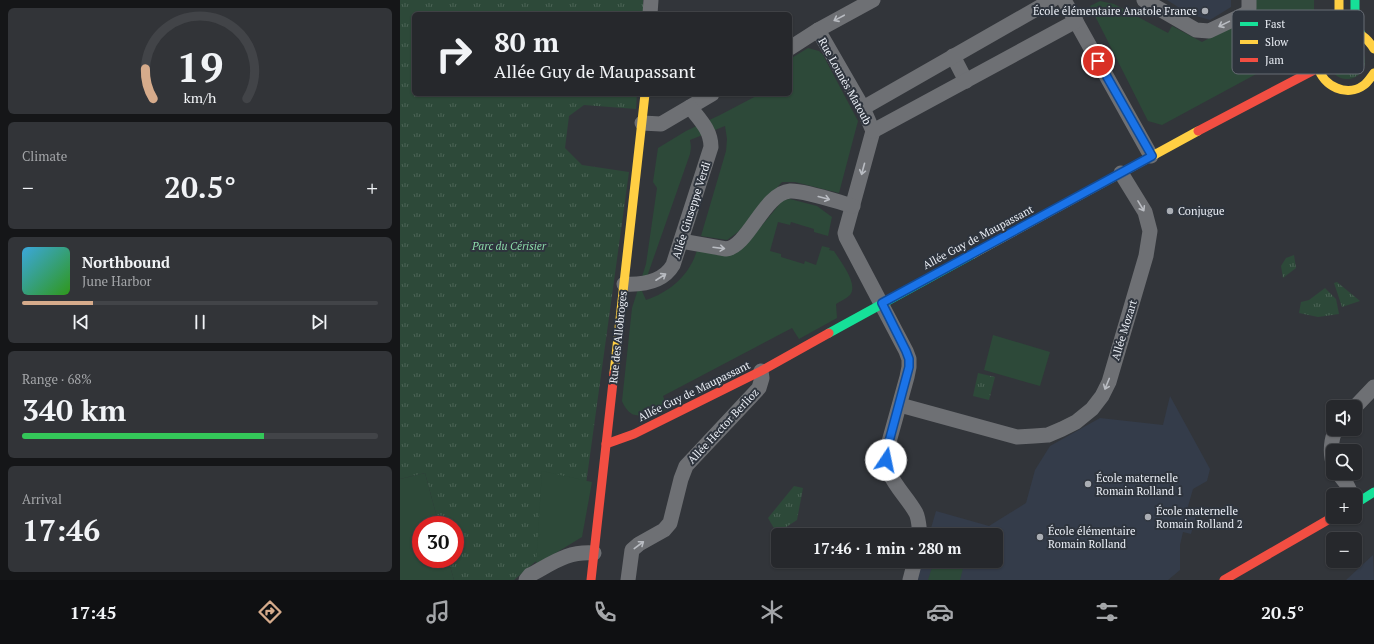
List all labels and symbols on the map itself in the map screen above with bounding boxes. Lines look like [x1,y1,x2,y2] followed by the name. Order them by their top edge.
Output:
[1033,4,1197,18] place label: École élémentaire Anatole France
[1200,6,1210,16] marker: École élémentaire Anatole France
[1232,10,1364,74] legend
[833,15,845,23] one-way arrow
[1265,17,1285,31] text: Fast
[1218,21,1230,28] one-way arrow
[815,35,875,127] street label: Rue Lounès Matoub
[1265,35,1289,49] text: Slow
[1081,44,1115,78] pin
[1265,53,1284,67] text: Jam
[669,160,713,260] street label: Allée Giuseppe Verdi
[859,162,866,175] one-way arrow
[817,195,830,202] one-way arrow
[1138,200,1146,212] one-way arrow
[920,202,1036,272] street label: Allée Guy de Maupassant
[1178,204,1225,218] place label: Conjugue
[1165,206,1175,216] marker: Conjugue
[471,239,547,253] park label: Parc du Cérisier
[712,244,725,252] one-way arrow
[655,272,667,280] one-way arrow
[606,290,630,384] street label: Rue des Allobroges
[1108,298,1140,362] street label: Allée Mozart
[636,358,752,424] street label: Allée Guy de Maupassant
[1103,378,1110,390] one-way arrow
[684,385,762,467] street label: Allée Hector Berlioz
[865,439,907,481] position arrow
[1096,471,1183,498] place label: École maternelle Romain Rolland 1
[1083,479,1093,489] marker: École maternelle Romain Rolland 1
[1156,504,1243,531] place label: École maternelle Romain Rolland 2
[1143,512,1153,522] marker: École maternelle Romain Rolland 2
[412,516,464,568] speed limit sign: 30
[1048,524,1136,551] place label: École élémentaire Romain Rolland
[1035,532,1045,542] marker: École élémentaire Romain Rolland
[634,541,645,549] one-way arrow

